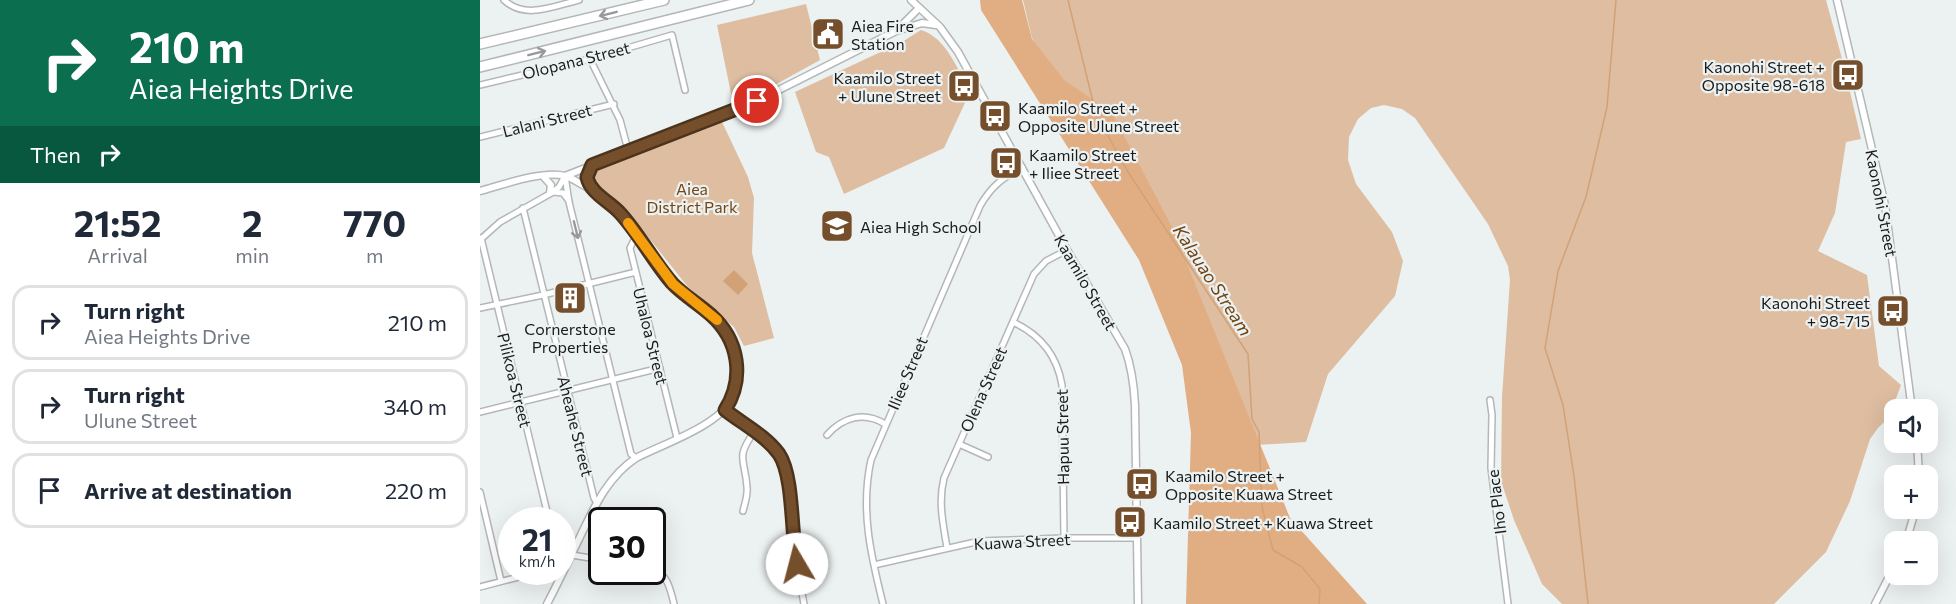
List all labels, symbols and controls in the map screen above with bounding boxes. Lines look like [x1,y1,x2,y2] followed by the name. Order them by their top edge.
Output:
[598,8,617,20] one-way arrow
[810,16,846,52] public building icon: Aiea Fire Station
[851,16,914,53] place label: Aiea Fire Station
[129,20,244,72] text: 210 m
[30,24,108,102] icon: right
[520,37,632,83] street label: Olopana Street
[527,46,546,58] one-way arrow
[1702,57,1825,94] place label: Kaonohi Street + Opposite 98-618
[1830,57,1866,93] bus stop icon: Kaonohi Street + Opposite 98-618
[834,68,941,105] place label: Kaamilo Street + Ulune Street
[946,68,982,104] bus stop icon: Kaamilo Street + Ulune Street
[129,72,353,105] text: Aiea Heights Drive
[731,75,782,126] pin
[740,84,773,117] icon: arrive
[977,98,1013,134] bus stop icon: Kaamilo Street + Opposite Ulune Street
[1018,98,1180,135] place label: Kaamilo Street + Opposite Ulune Street
[500,100,594,140] street label: Lalani Street
[93,138,126,171] icon: right
[30,141,81,168] text: Then
[988,145,1024,181] bus stop icon: Kaamilo Street + Iliee Street
[1029,145,1137,182] place label: Kaamilo Street + Iliee Street
[1862,148,1902,259] street label: Kaonohi Street
[646,179,738,216] park label: Aiea District Park
[74,200,162,244] text: 21:52
[242,200,262,244] text: 2
[343,200,406,244] text: 770
[819,208,855,244] school or university icon: Aiea High School
[860,217,982,236] place label: Aiea High School
[571,220,583,239] one-way arrow
[1169,220,1257,340] water label: Kalauao Stream
[1051,231,1121,334] street label: Kaamilo Street
[87,243,148,267] text: Arrival
[235,243,269,267] text: min
[366,243,383,267] text: m
[552,280,588,316] building icon: Cornerstone Properties
[630,285,672,387] street label: Uhaloa Street
[1761,293,1870,330] place label: Kaonohi Street + 98-715
[1875,293,1911,329] bus stop icon: Kaonohi Street + 98-715
[84,297,185,324] text: Turn right
[33,306,66,339] icon: right
[388,309,447,336] text: 210 m
[524,319,616,356] place label: Cornerstone Properties
[84,324,250,348] text: Aiea Heights Drive
[494,331,536,430] street label: Pilikoa Street
[883,333,931,413] street label: Iliee Street
[956,343,1010,435] street label: Olena Street
[554,374,598,479] street label: Aheahe Street
[84,381,185,408] text: Turn right
[1052,388,1072,485] street label: Hapuu Street
[33,390,66,423] icon: right
[383,393,447,420] text: 340 m
[1884,399,1938,585] map controls
[1884,399,1938,453] button: sound
[84,408,197,432] text: Ulune Street
[1884,465,1938,519] button: +
[1124,466,1160,502] bus stop icon: Kaamilo Street + Opposite Kuawa Street
[1165,466,1333,503] place label: Kaamilo Street + Opposite Kuawa Street
[1483,469,1509,535] street label: Iho Place
[33,474,66,507] icon: arrive
[84,477,292,504] text: Arrive at destination
[385,477,447,504] text: 220 m
[1112,504,1148,540] bus stop icon: Kaamilo Street + Kuawa Street
[588,507,666,585] speed limit sign: 30
[1153,513,1373,532] place label: Kaamilo Street + Kuawa Street
[522,520,552,557] text: 21
[973,529,1071,553] street label: Kuawa Street
[1884,531,1938,585] button: −
[765,532,829,596] position arrow
[519,552,555,570] text: km/h

